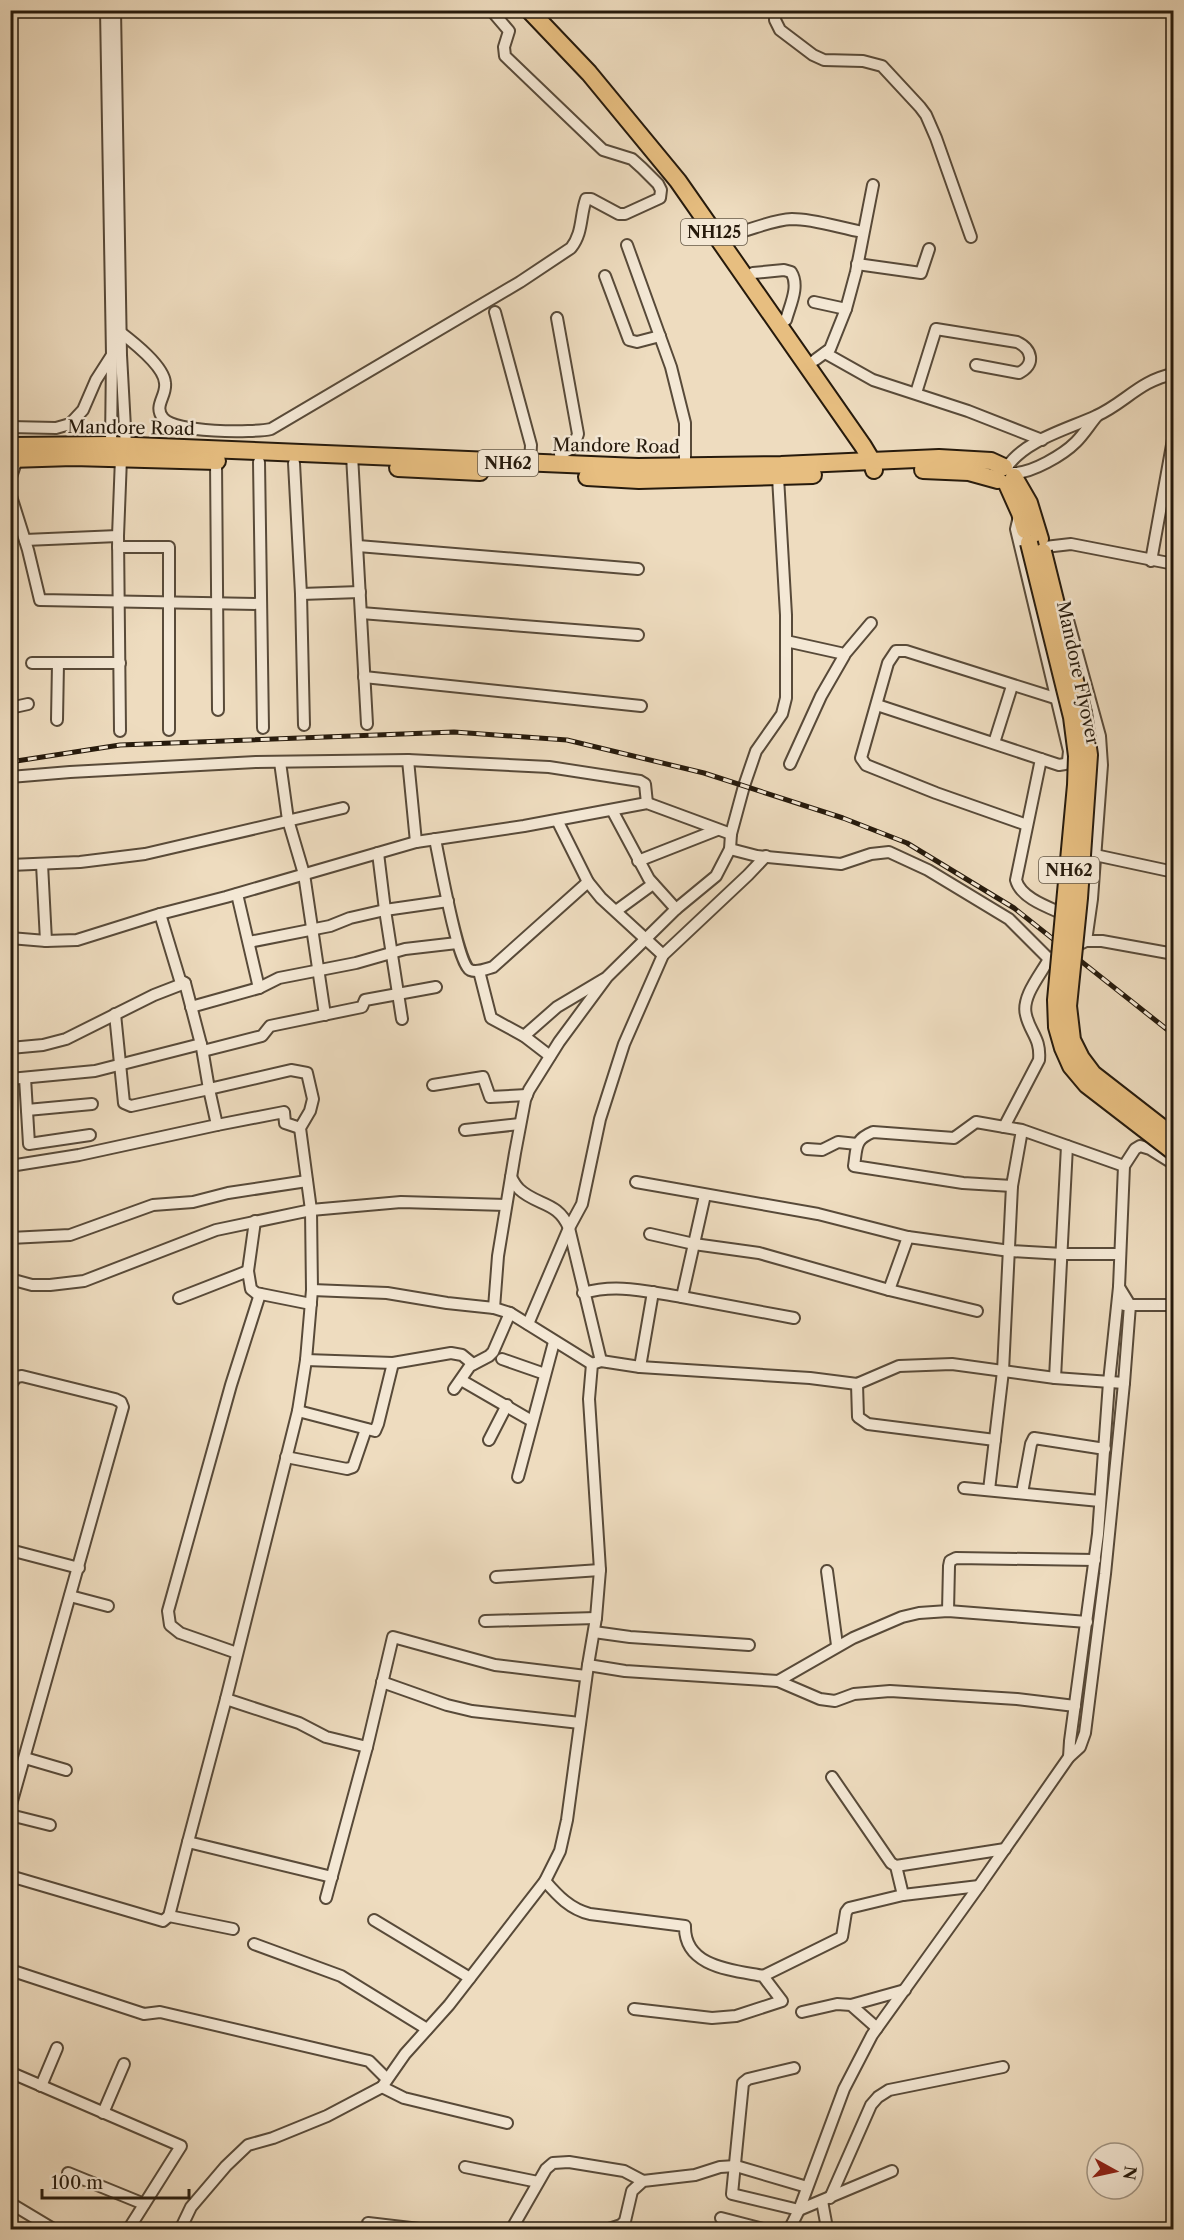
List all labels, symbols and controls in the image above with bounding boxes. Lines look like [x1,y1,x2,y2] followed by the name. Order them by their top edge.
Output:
[681,219,747,245] road number: NH125
[67,416,195,440] street label: Mandore Road
[552,434,680,458] street label: Mandore Road
[478,450,538,476] road number: NH62
[1052,599,1104,747] street label: Mandore Flyover
[1039,857,1099,883] road number: NH62
[1085,2141,1145,2201] north arrow
[42,2162,189,2200] scale bar
[1119,2165,1141,2181] text: N
[51,2172,103,2194] text: 100 m

